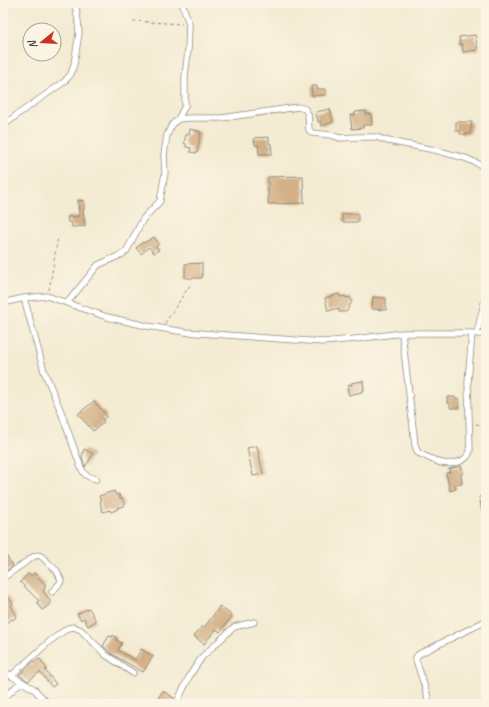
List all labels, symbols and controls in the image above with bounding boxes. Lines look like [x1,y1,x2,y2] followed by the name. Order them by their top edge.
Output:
[22,22,62,62] north arrow
[24,38,40,50] text: N

